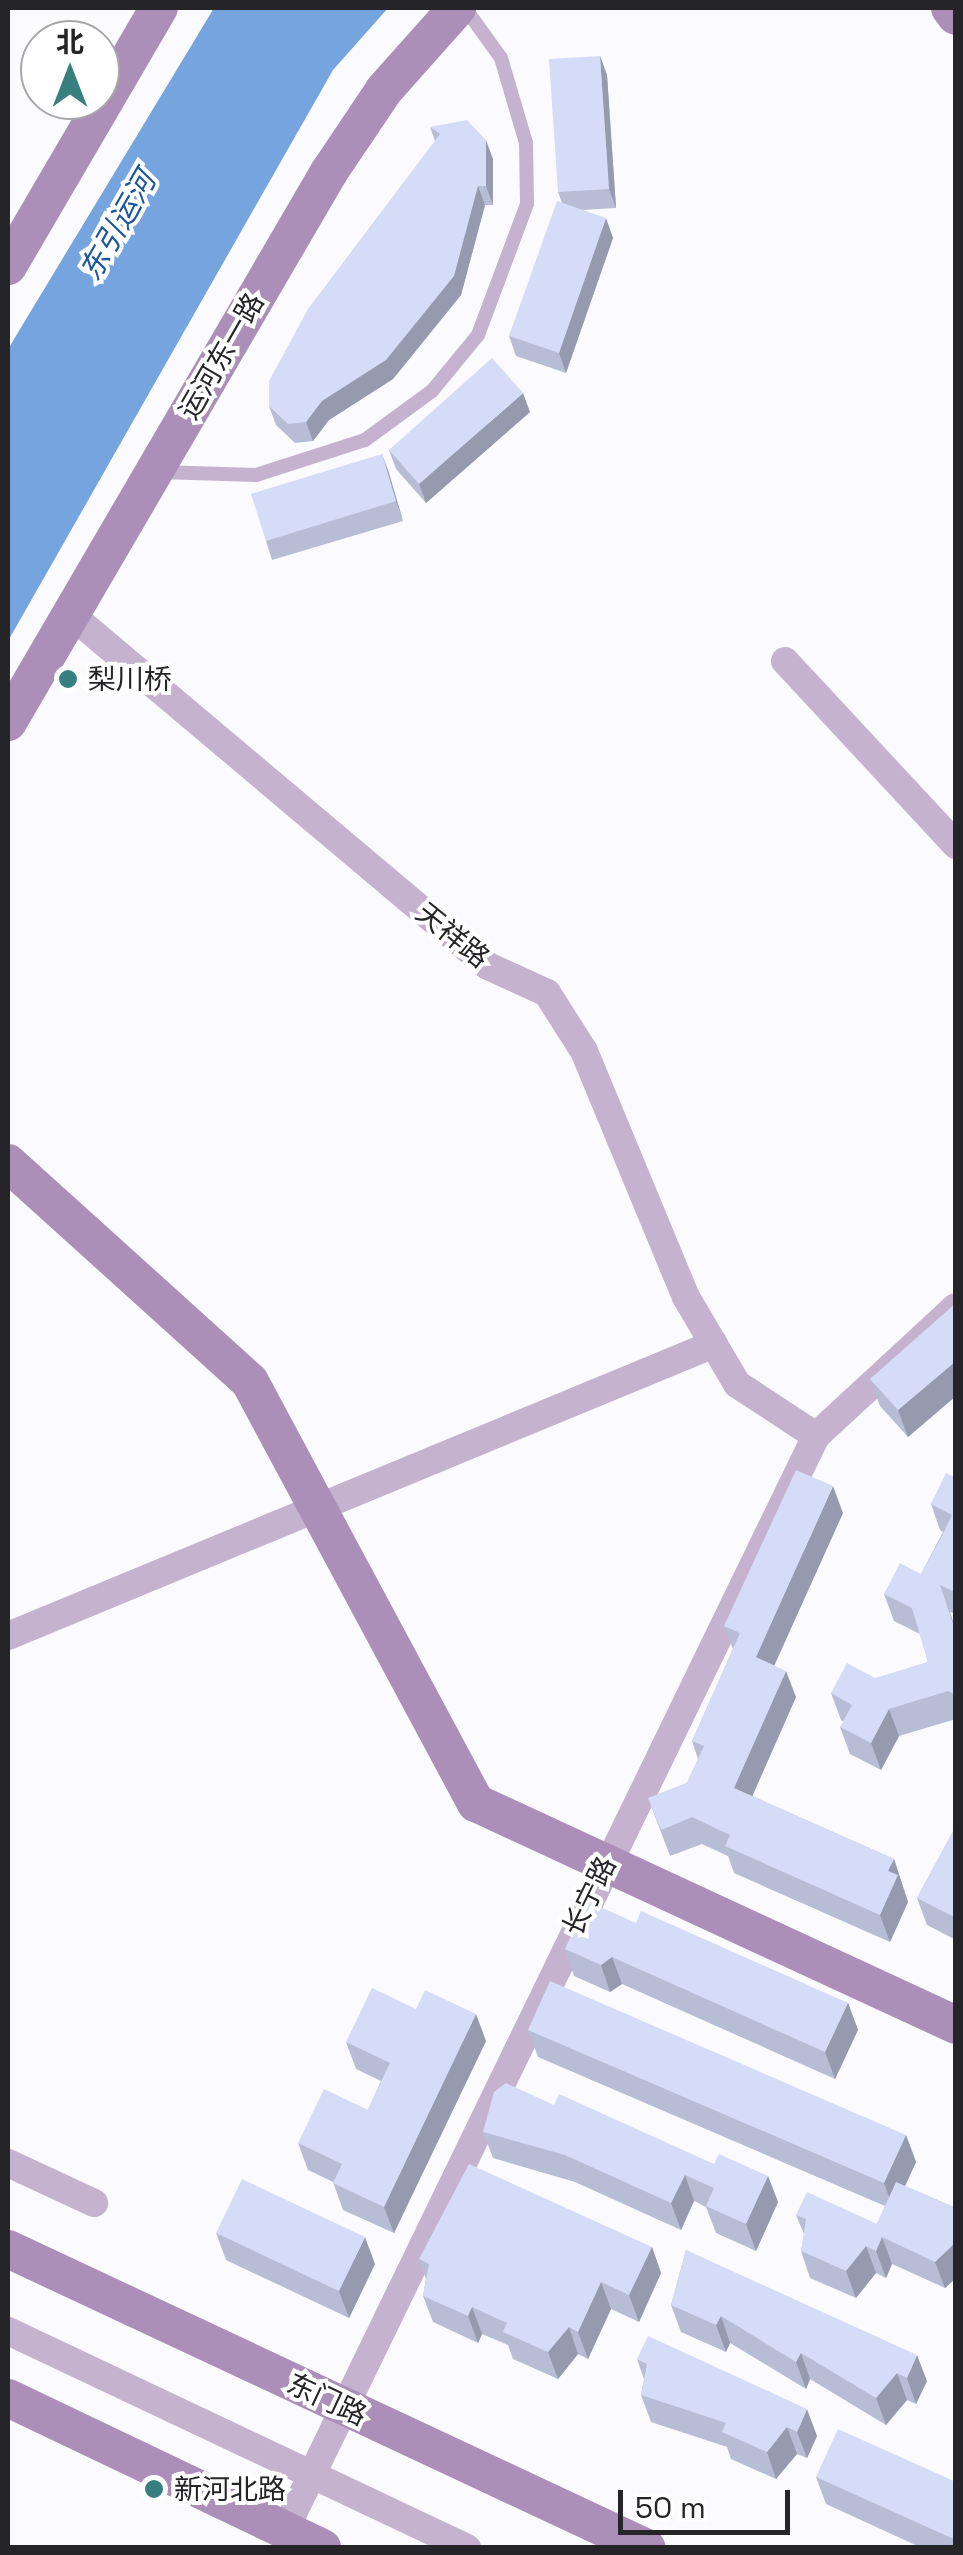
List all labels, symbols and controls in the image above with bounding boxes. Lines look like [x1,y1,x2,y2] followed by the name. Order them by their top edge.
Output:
[20,20,120,120] north arrow
[56,24,84,60] text: 北
[72,165,164,287] water label: 东引运河
[171,287,271,425] street label: 运河东一路
[88,662,172,696] place label: 梨川桥
[57,668,79,690] marker: 梨川桥
[410,896,496,974] street label: 天祥路
[555,1851,623,1941] street label: 长宁路
[282,2366,372,2432] street label: 东门路
[623,2470,796,2532] scale bar
[174,2472,286,2506] place label: 新河北路
[143,2478,165,2500] marker: 新河北路
[635,2488,706,2527] text: 50 m

